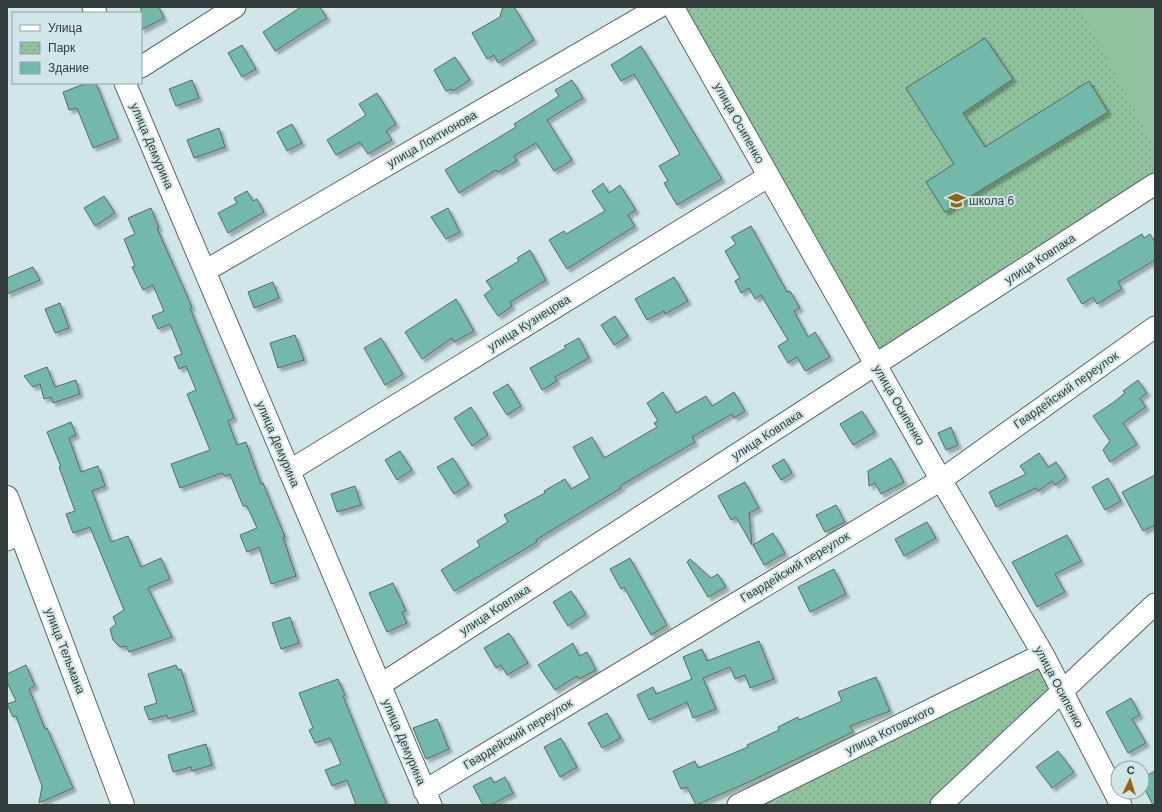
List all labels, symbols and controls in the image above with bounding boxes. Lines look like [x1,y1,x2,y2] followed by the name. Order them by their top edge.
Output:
[12,12,142,84] legend
[48,21,82,35] text: Улица
[48,41,76,55] text: Парк
[48,61,89,75] text: Здание
[711,80,767,166] street label: улица Осипенко
[128,101,177,191] street label: улица Демурина
[385,107,480,170] street label: улица Локтионова
[946,191,966,211] school or university icon: школа 6
[969,194,1014,208] place label: школа 6
[1002,231,1078,287] street label: улица Ковпака
[485,292,573,354] street label: улица Кузнецова
[1011,348,1122,431] street label: Гвардейский переулок
[870,362,928,448] street label: улица Осипенко
[254,399,303,489] street label: улица Демурина
[729,407,805,463] street label: улица Ковпака
[738,529,853,605] street label: Гвардейский переулок
[457,582,533,638] street label: улица Ковпака
[42,606,88,696] street label: улица Тельмана
[1032,644,1087,730] street label: улица Осипенко
[461,696,576,772] street label: Гвардейский переулок
[380,697,429,787] street label: улица Демурина
[843,702,937,758] street label: улица Котовского
[1110,760,1150,800] north arrow
[1126,764,1135,776] text: С

